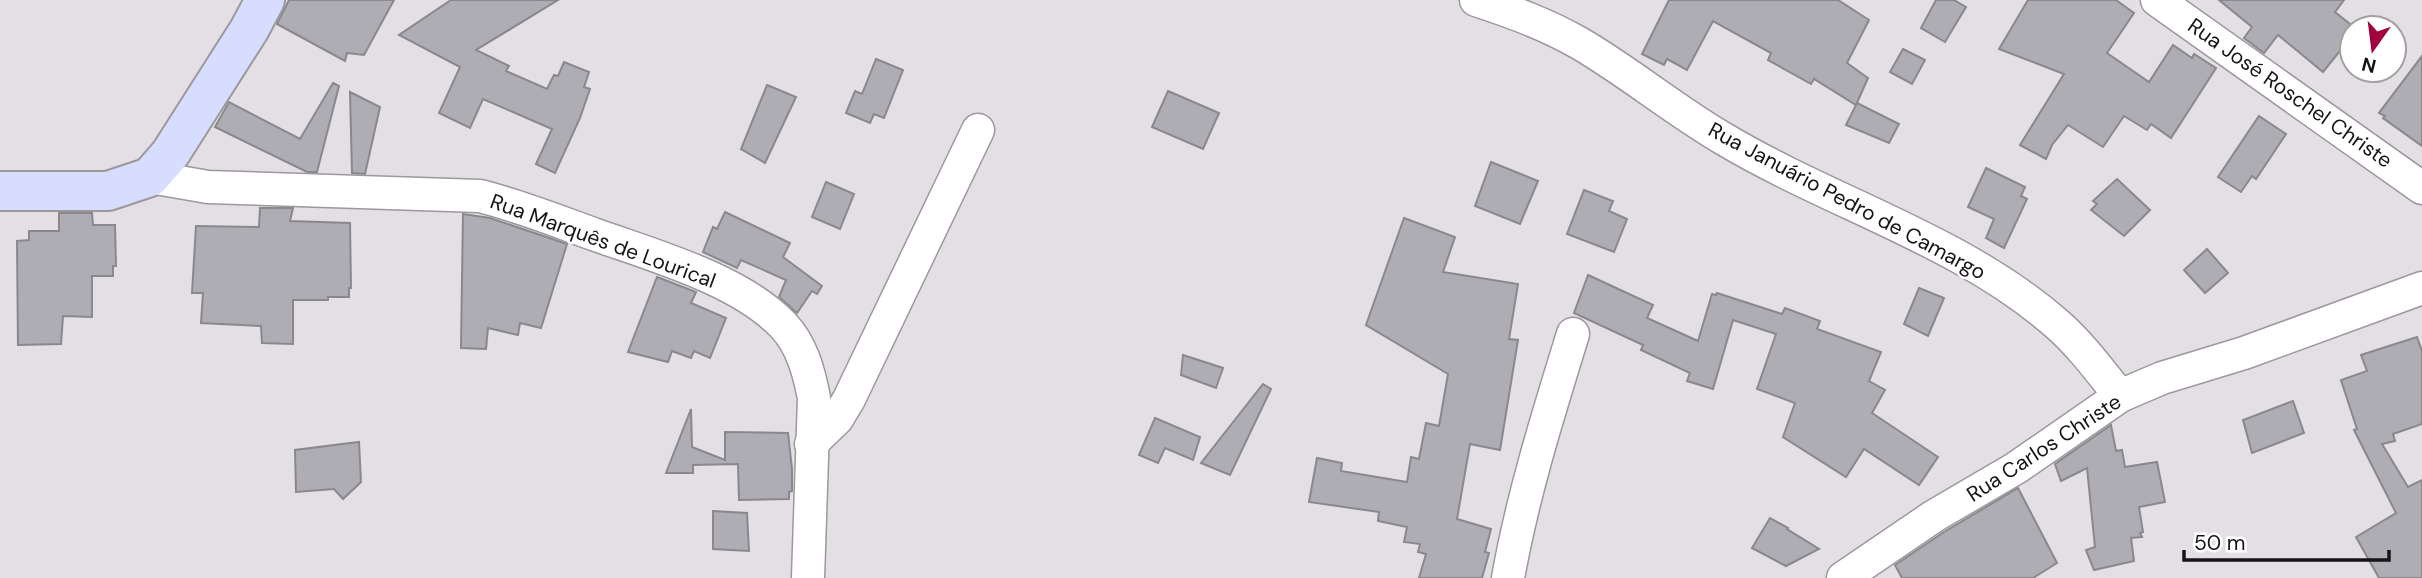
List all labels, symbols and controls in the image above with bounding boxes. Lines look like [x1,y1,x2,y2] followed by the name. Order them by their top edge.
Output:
[2182,12,2398,174] street label: Rua José Roschel Christe
[2338,14,2408,84] north arrow
[2359,51,2379,79] text: N
[1703,116,1991,286] street label: Rua Januário Pedro de Camargo
[486,187,720,295] street label: Rua Marquês de Lourical
[1961,387,2127,508] street label: Rua Carlos Christe
[2184,518,2389,562] scale bar
[2194,529,2245,557] text: 50 m

